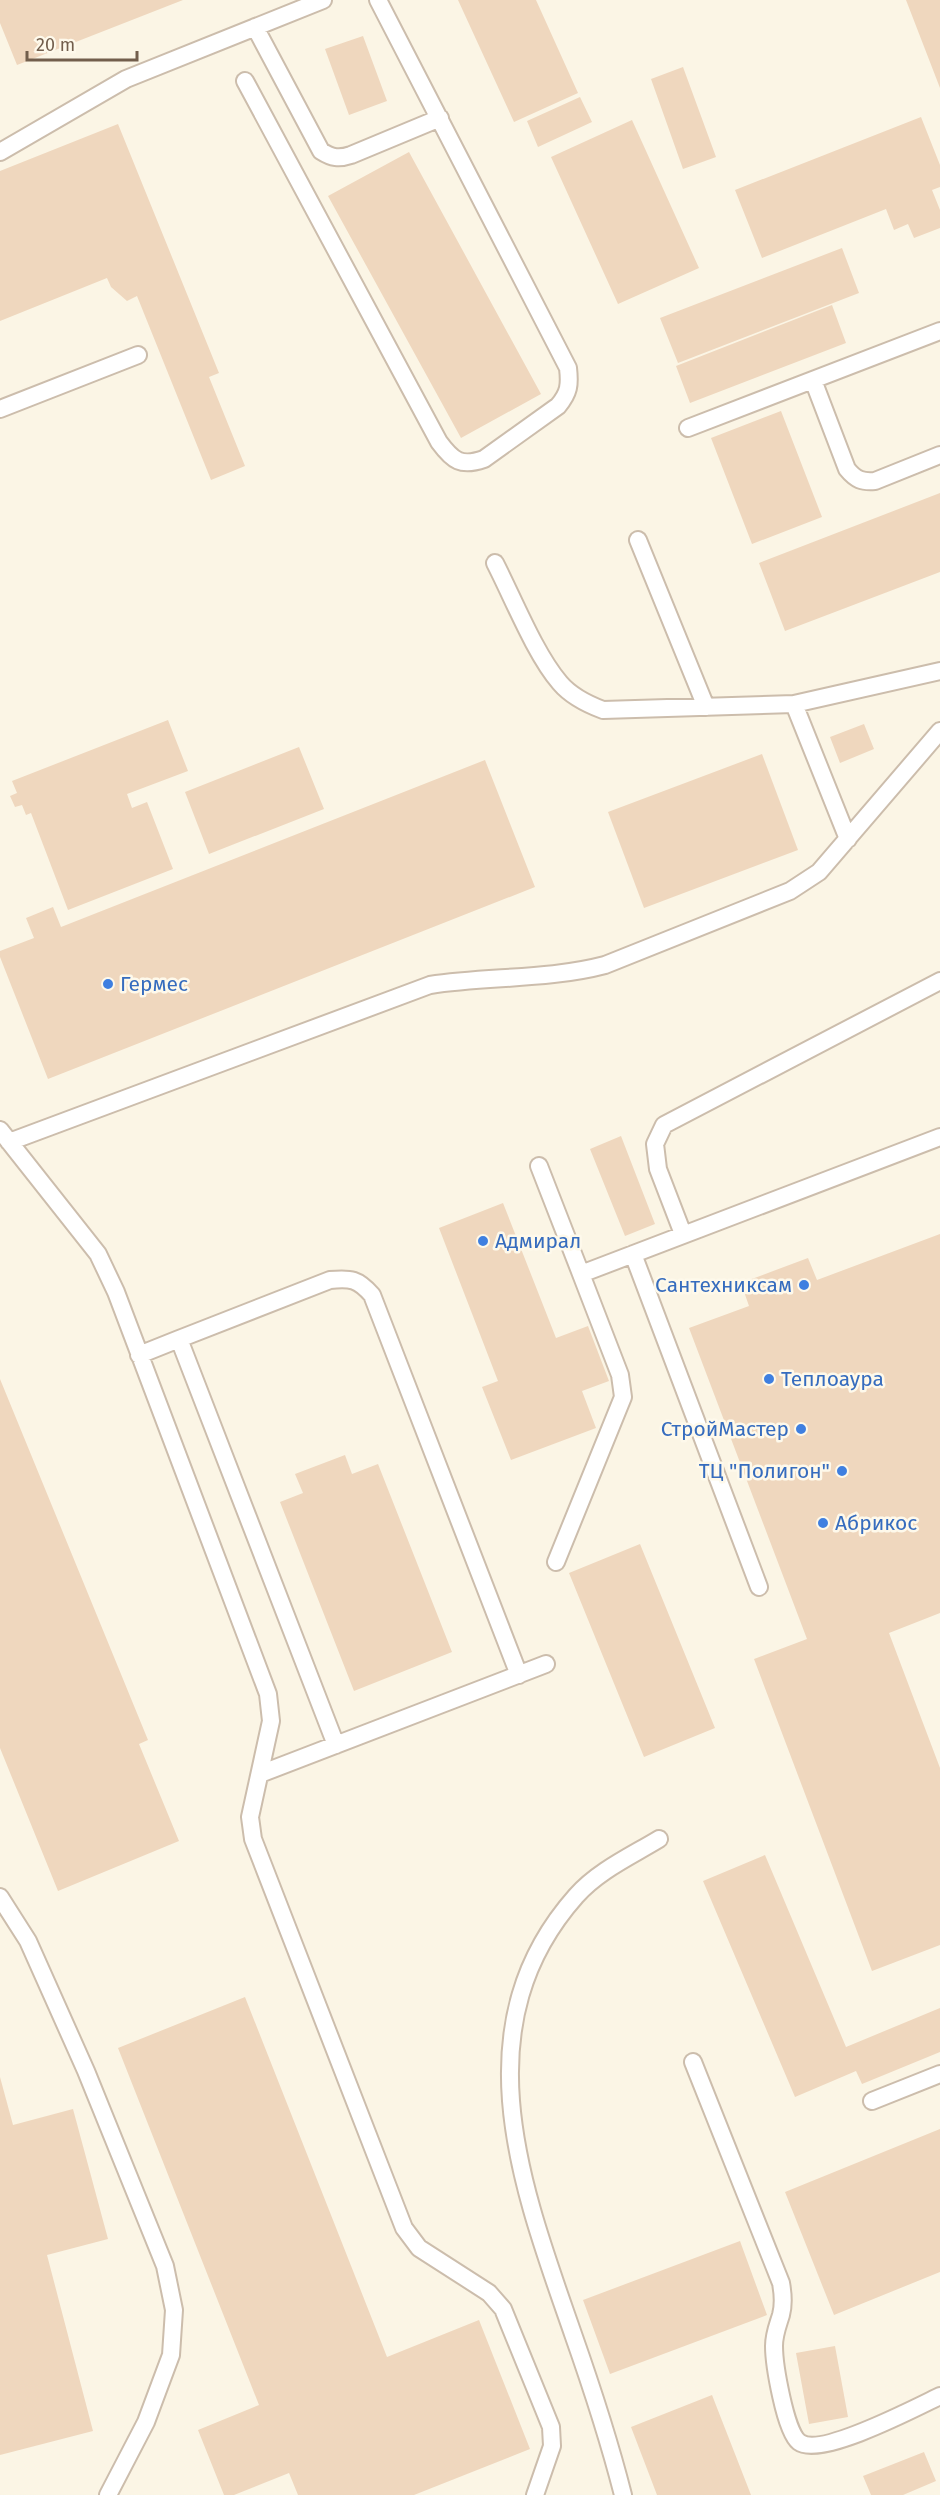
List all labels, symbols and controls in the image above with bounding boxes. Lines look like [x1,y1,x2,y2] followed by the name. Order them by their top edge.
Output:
[27,24,136,62] scale bar
[36,34,75,56] text: 20 m
[120,971,188,997] place label: Гермес
[101,977,115,991] marker: Гермес
[495,1228,581,1254] place label: Адмирал
[476,1234,490,1248] marker: Адмирал
[655,1272,792,1298] place label: Сантехниксам
[797,1278,811,1292] marker: Сантехниксам
[781,1366,884,1392] place label: Теплоаура
[762,1372,776,1386] marker: Теплоаура
[661,1416,789,1442] place label: СтройМастер
[794,1422,808,1436] marker: СтройМастер
[699,1458,830,1484] place label: ТЦ "Полигон"
[835,1464,849,1478] marker: ТЦ "Полигон"
[835,1510,917,1536] place label: Абрикос
[816,1516,830,1530] marker: Абрикос

